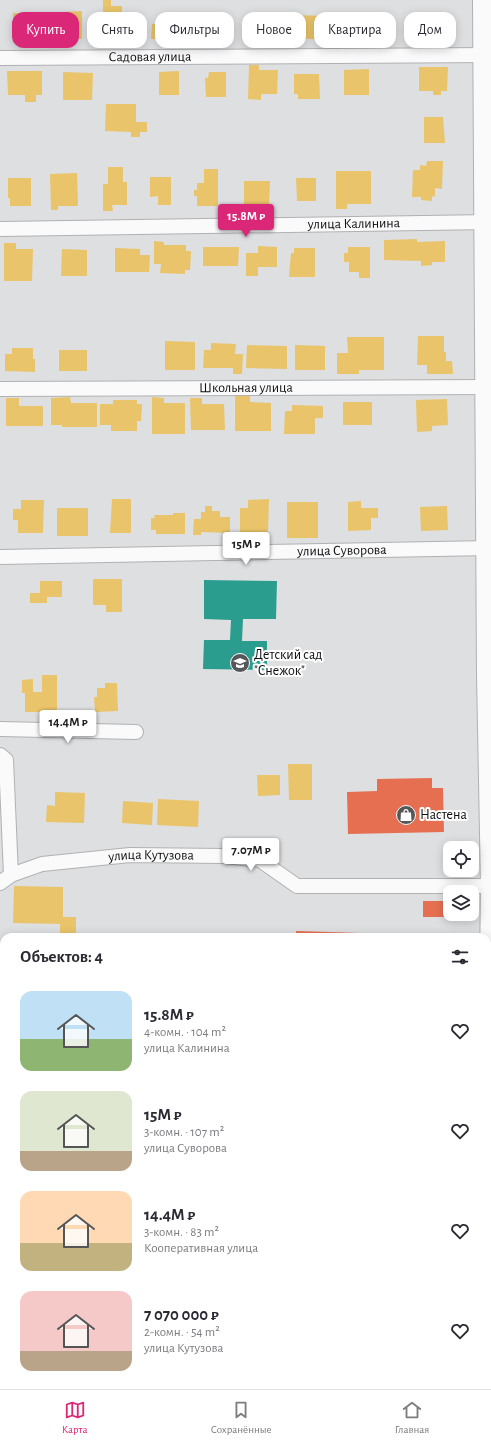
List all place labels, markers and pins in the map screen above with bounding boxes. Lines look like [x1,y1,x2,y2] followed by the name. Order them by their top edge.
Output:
[209,204,283,238] pin: 15.8M ₽
[218,532,274,566] pin: 15M ₽
[254,648,322,678] place label: Детский сад "Снежок"
[229,652,251,674] school or university icon: Детский сад "Снежок"
[31,710,105,744] pin: 14.4M ₽
[395,804,417,826] shop icon: Настена
[420,808,468,822] place label: Настена
[214,838,288,872] pin: 7.07M ₽

